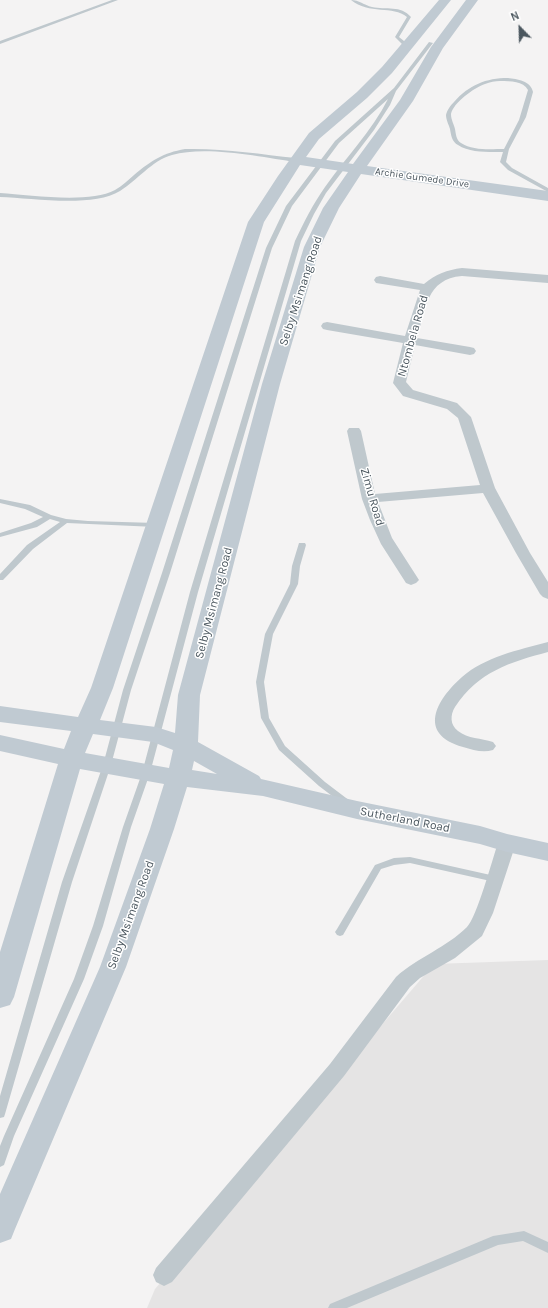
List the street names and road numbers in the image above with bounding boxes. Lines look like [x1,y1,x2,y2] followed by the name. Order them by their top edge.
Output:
[374,165,470,191] street label: Archie Gumede Drive
[276,234,326,348] street label: Selby Msimang Road
[394,294,432,378] street label: Ntombela Road
[357,466,387,528] street label: Zimu Road
[192,546,236,660] street label: Selby Msimang Road
[359,804,451,836] street label: Sutherland Road
[105,859,157,971] street label: Selby Msimang Road

